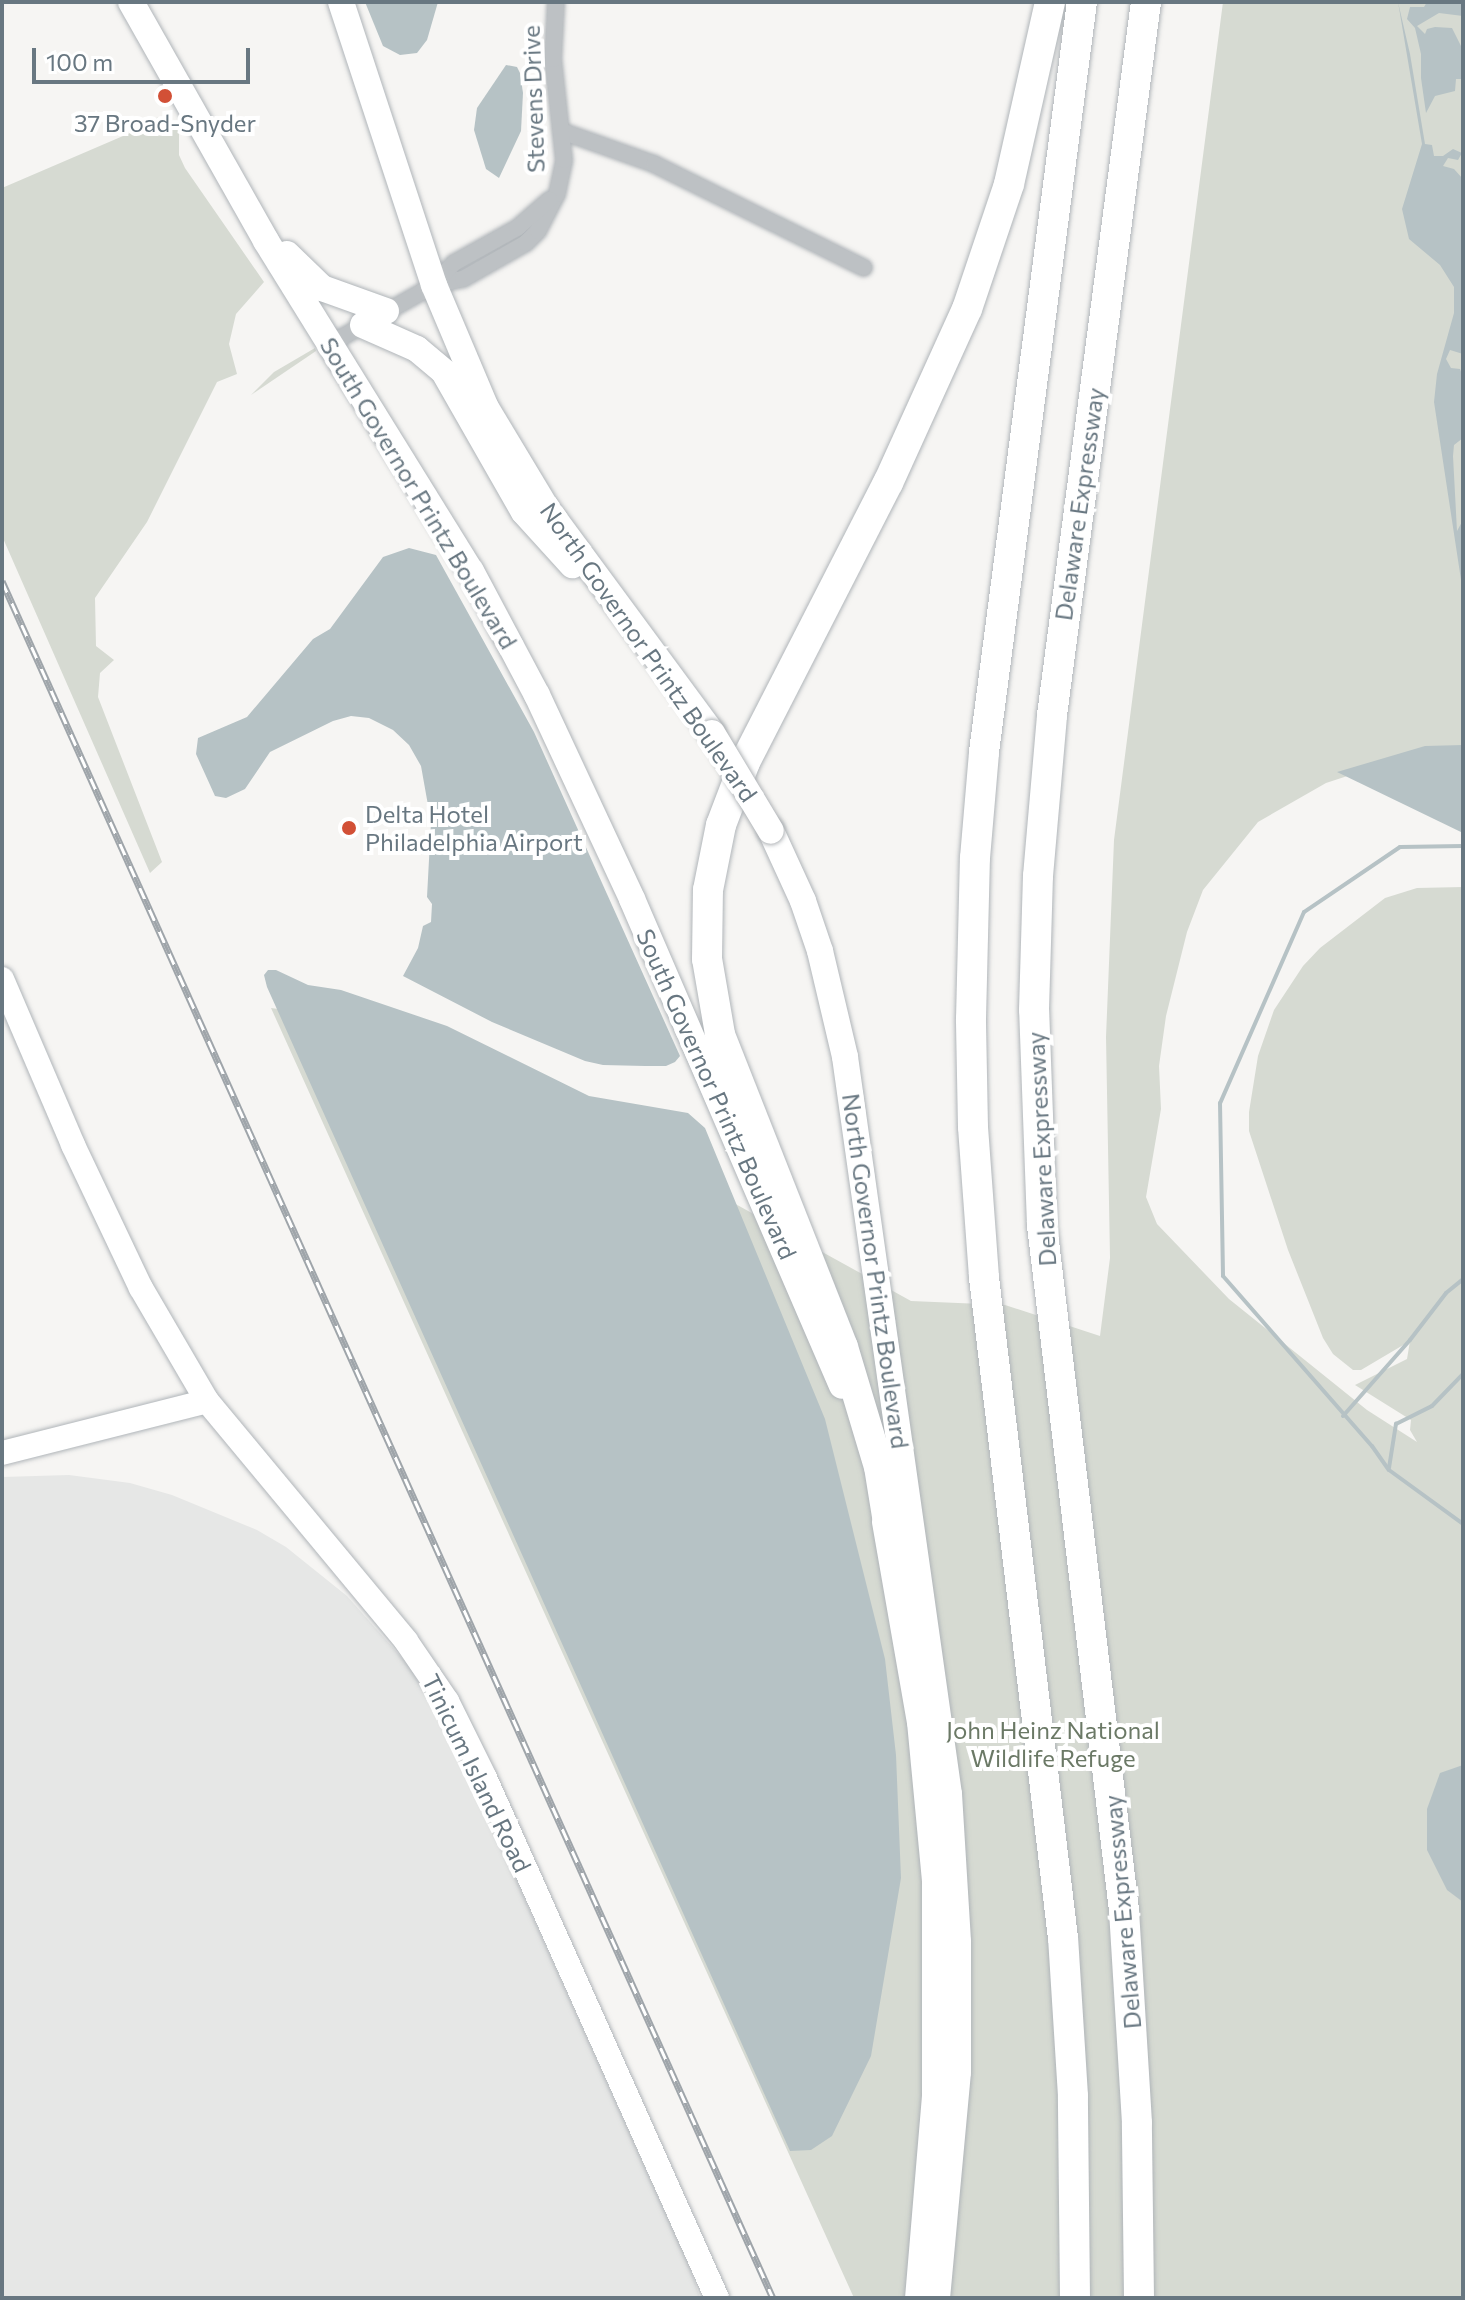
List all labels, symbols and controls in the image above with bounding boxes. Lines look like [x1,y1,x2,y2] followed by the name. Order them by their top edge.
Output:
[516,25,550,173] street label: Stevens Drive
[36,32,254,82] scale bar
[46,47,113,76] text: 100 m
[156,87,174,105] marker: 37 Broad-Snyder
[74,109,256,137] place label: 37 Broad-Snyder
[314,332,524,654] street label: South Governor Printz Boulevard
[1048,386,1110,622] street label: Delaware Expressway
[534,497,764,807] street label: North Governor Printz Boulevard
[365,800,583,856] place label: Delta Hotel Philadelphia Airport
[340,819,358,837] marker: Delta Hotel Philadelphia Airport
[631,925,803,1263] street label: South Governor Printz Boulevard
[1020,1031,1062,1267] street label: Delaware Expressway
[837,1092,915,1450] street label: North Governor Printz Boulevard
[417,1669,537,1877] street label: Tinicum Island Road
[946,1716,1160,1772] park label: John Heinz National Wildlife Refuge
[1097,1794,1147,2030] street label: Delaware Expressway

